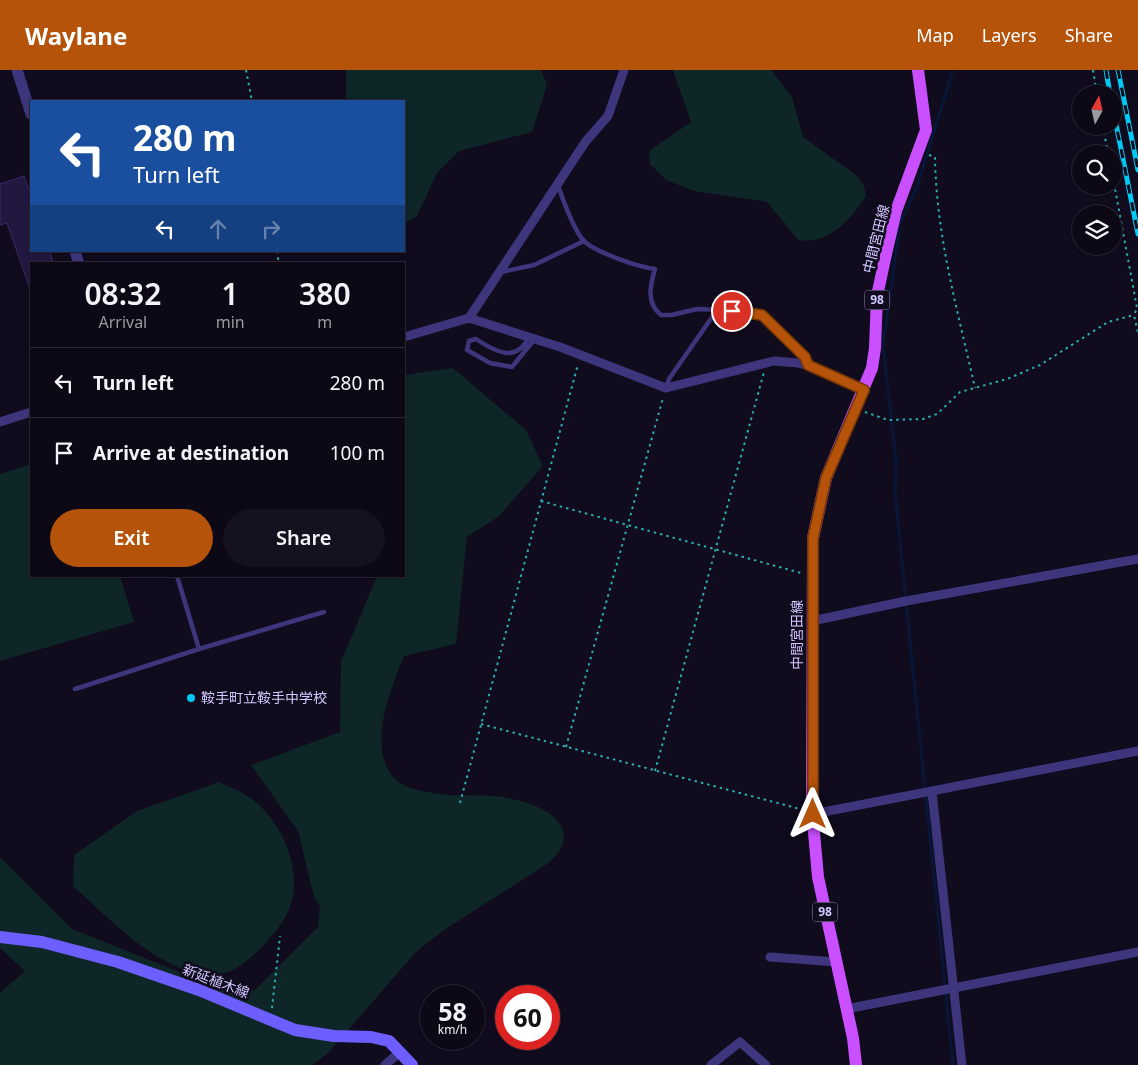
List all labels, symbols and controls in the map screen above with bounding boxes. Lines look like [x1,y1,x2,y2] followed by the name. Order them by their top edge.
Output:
[25,19,127,52] text: Waylane
[916,23,954,47] text: Map
[982,23,1037,47] text: Layers
[1065,23,1113,47] text: Share
[1072,85,1122,135] north arrow
[1072,85,1122,255] map controls
[133,114,236,161] text: 280 m
[50,120,115,185] icon: left
[1072,145,1122,195] button: search
[133,159,220,189] text: Turn left
[858,203,893,275] street label: 中間宮田線
[1072,205,1122,255] button: layers
[151,215,179,243] icon: left
[204,215,232,243] icon: ahead
[257,215,285,243] icon: right
[84,273,161,314] text: 08:32
[222,273,239,314] text: 1
[299,273,351,314] text: 380
[711,290,753,332] pin
[864,290,890,310] road number: 98
[718,297,746,325] icon: arrive
[98,311,147,333] text: Arrival
[216,311,245,333] text: min
[317,311,332,333] text: m
[50,369,78,397] icon: left
[93,370,174,396] text: Turn left
[330,370,385,396] text: 280 m
[50,439,78,467] icon: arrive
[93,440,289,466] text: Arrive at destination
[330,440,385,466] text: 100 m
[50,509,213,567] button: Exit
[223,509,385,567] button: Share
[787,600,806,670] street label: 中間宮田線
[201,688,327,707] place label: 鞍手町立鞍手中学校
[185,692,197,704] marker: 鞍手町立鞍手中学校
[786,787,838,839] position arrow
[812,902,838,922] road number: 98
[180,959,252,1002] street label: 新延植木線
[495,985,560,1050] speed limit sign: 60
[438,994,467,1028] text: 58
[438,1021,467,1038] text: km/h

